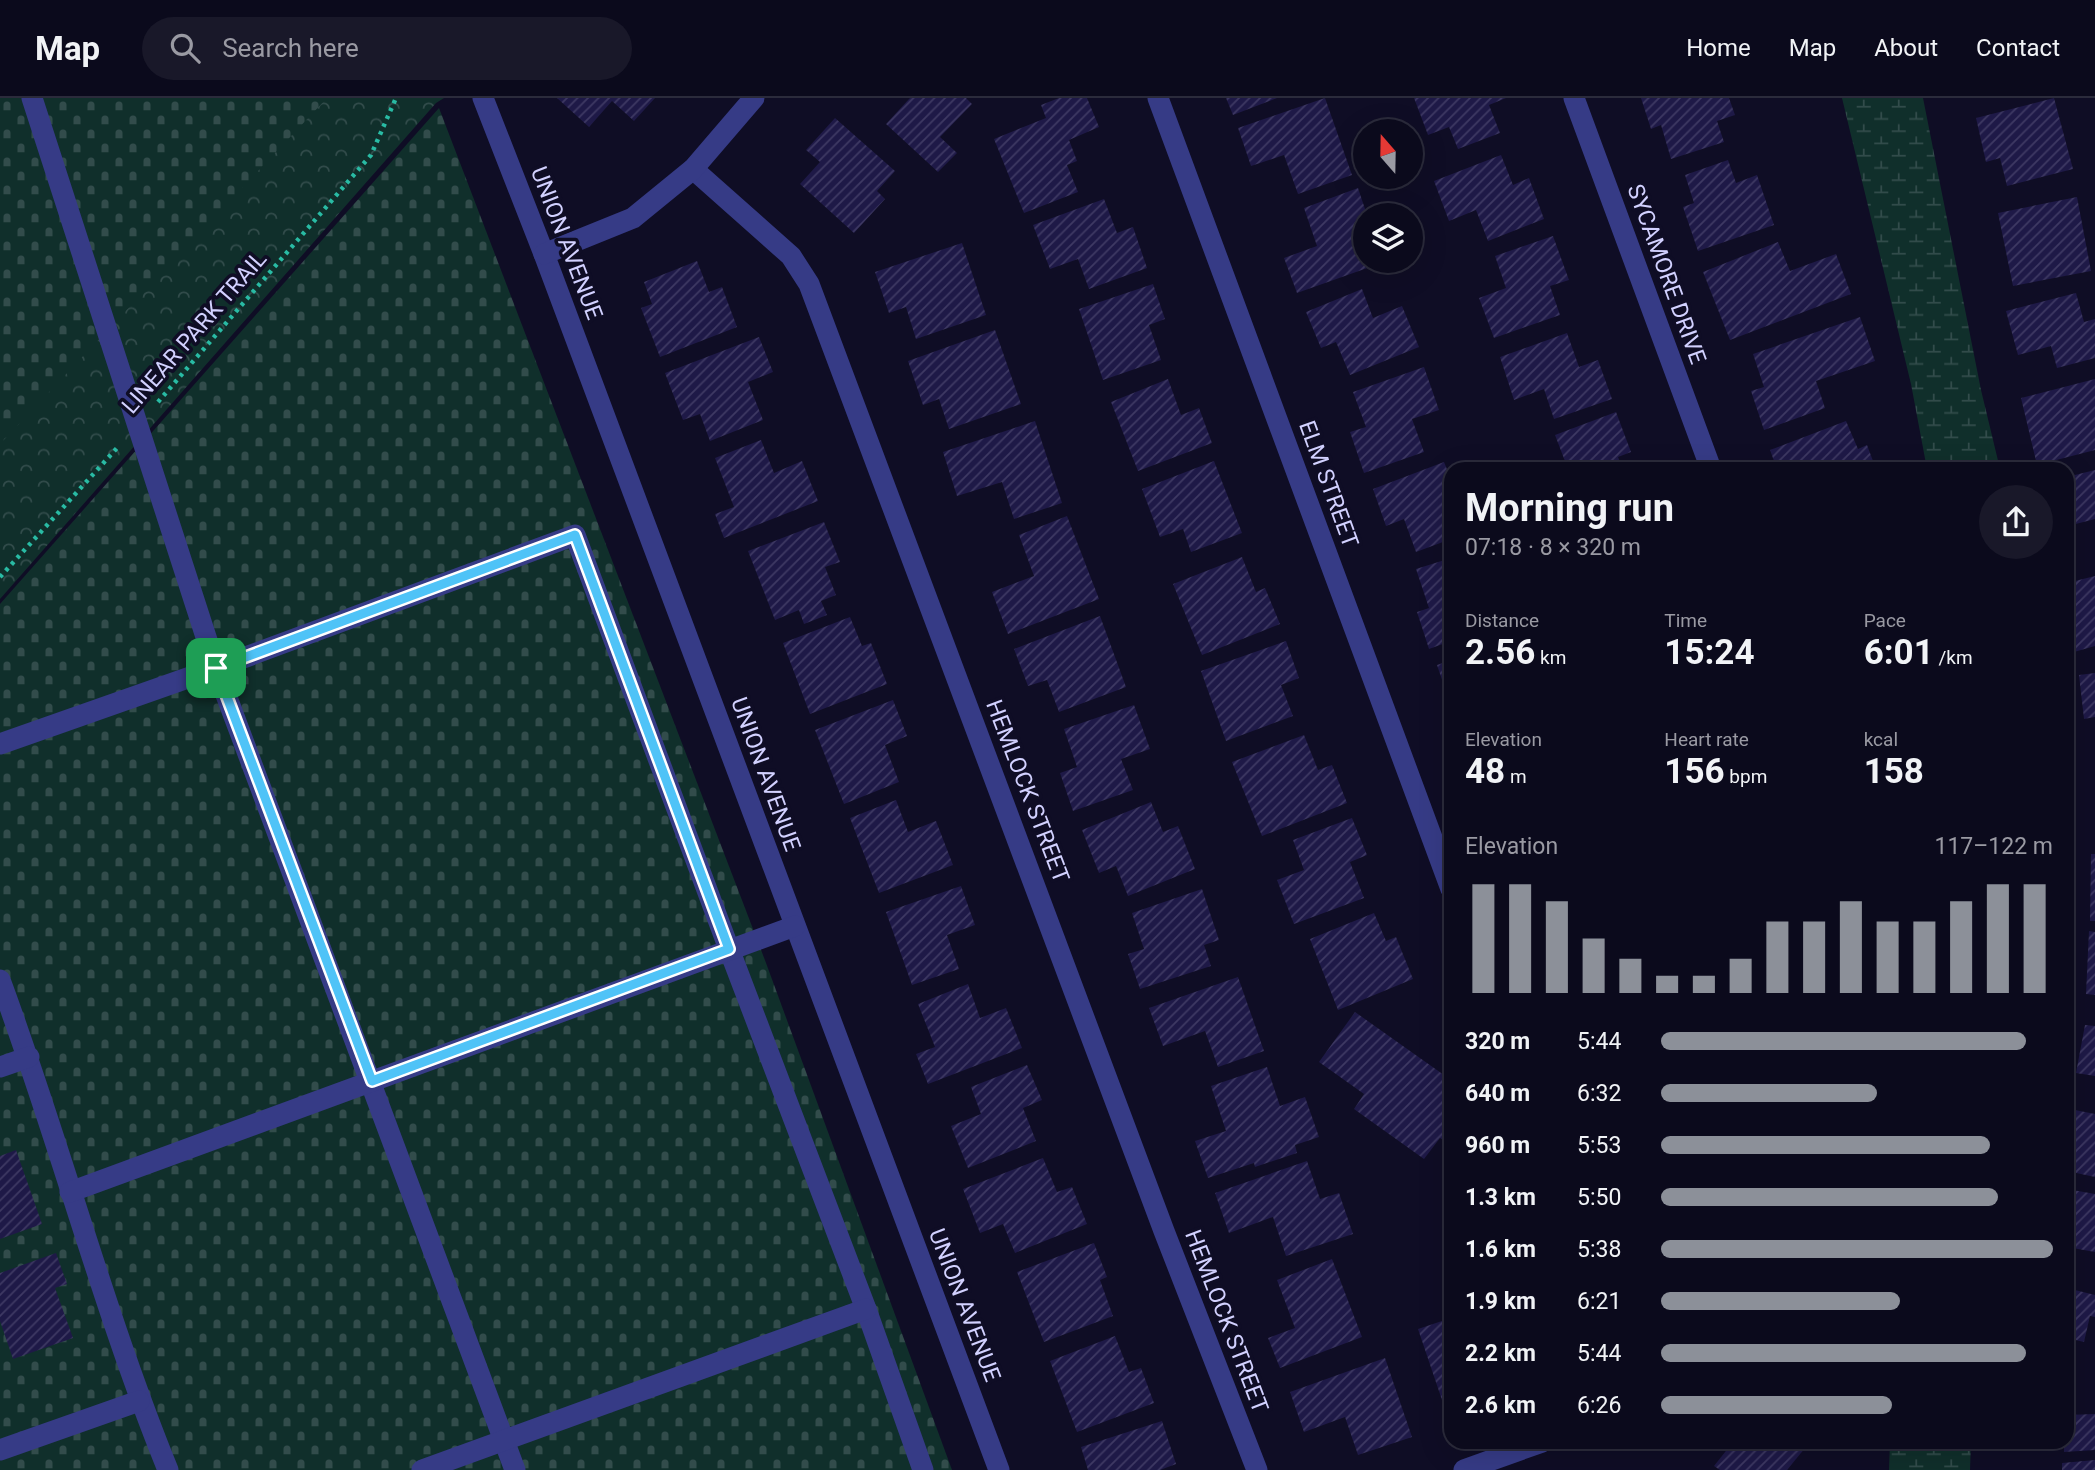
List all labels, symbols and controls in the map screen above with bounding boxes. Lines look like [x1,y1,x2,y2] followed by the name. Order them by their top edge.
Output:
[142,17,632,80] search box
[35,29,100,68] text: Map
[166,29,204,67] icon: search
[222,33,359,63] text: Search here
[1686,34,1751,62] text: Home
[1789,34,1836,62] text: Map
[1874,34,1938,62] text: About
[1976,34,2060,62] text: Contact
[1353,119,1423,189] north arrow
[1353,119,1423,273] map controls
[525,163,608,323] street label: UNION AVENUE
[1621,181,1712,368] street label: SYCAMORE DRIVE
[1353,203,1423,273] button: layers
[116,246,272,419] street label: LINEAR PARK TRAIL
[1293,417,1364,551] street label: ELM STREET
[1979,485,2053,559] button: share
[1465,486,1674,530] text: Morning run
[1465,534,1641,561] text: 07:18 · 8 × 320 m
[1465,609,1539,632] text: Distance
[1664,609,1707,632] text: Time
[1864,609,1906,632] text: Pace
[1465,632,1535,673] text: 2.56
[1664,632,1755,673] text: 15:24
[1864,632,1934,673] text: 6:01
[186,638,246,698] pin
[1535,646,1566,669] text: km
[1934,646,1973,669] text: /km
[197,649,235,687] icon: arrive
[725,694,806,855] street label: UNION AVENUE
[980,696,1075,887] street label: HEMLOCK STREET
[1465,728,1542,751] text: Elevation
[1664,728,1749,751] text: Heart rate
[1864,728,1898,751] text: kcal
[1465,751,1505,792] text: 48
[1664,751,1725,792] text: 156
[1864,751,1924,792] text: 158
[1505,765,1527,788] text: m
[1725,765,1767,788] text: bpm
[1465,833,1558,860] text: Elevation
[1934,833,2053,860] text: 117–122 m
[1465,1028,1530,1055] text: 320 m
[1577,1028,1621,1055] text: 5:44
[1465,1080,1530,1107] text: 640 m
[1577,1080,1621,1107] text: 6:32
[1465,1132,1530,1159] text: 960 m
[1577,1132,1621,1159] text: 5:53
[1465,1184,1536,1211] text: 1.3 km
[1577,1184,1621,1211] text: 5:50
[923,1225,1006,1385] street label: UNION AVENUE
[1179,1226,1274,1417] street label: HEMLOCK STREET
[1465,1236,1536,1263] text: 1.6 km
[1577,1236,1621,1263] text: 5:38
[1465,1288,1536,1315] text: 1.9 km
[1577,1288,1621,1315] text: 6:21
[1465,1340,1536,1367] text: 2.2 km
[1577,1340,1621,1367] text: 5:44
[1465,1392,1536,1419] text: 2.6 km
[1577,1392,1621,1419] text: 6:26

